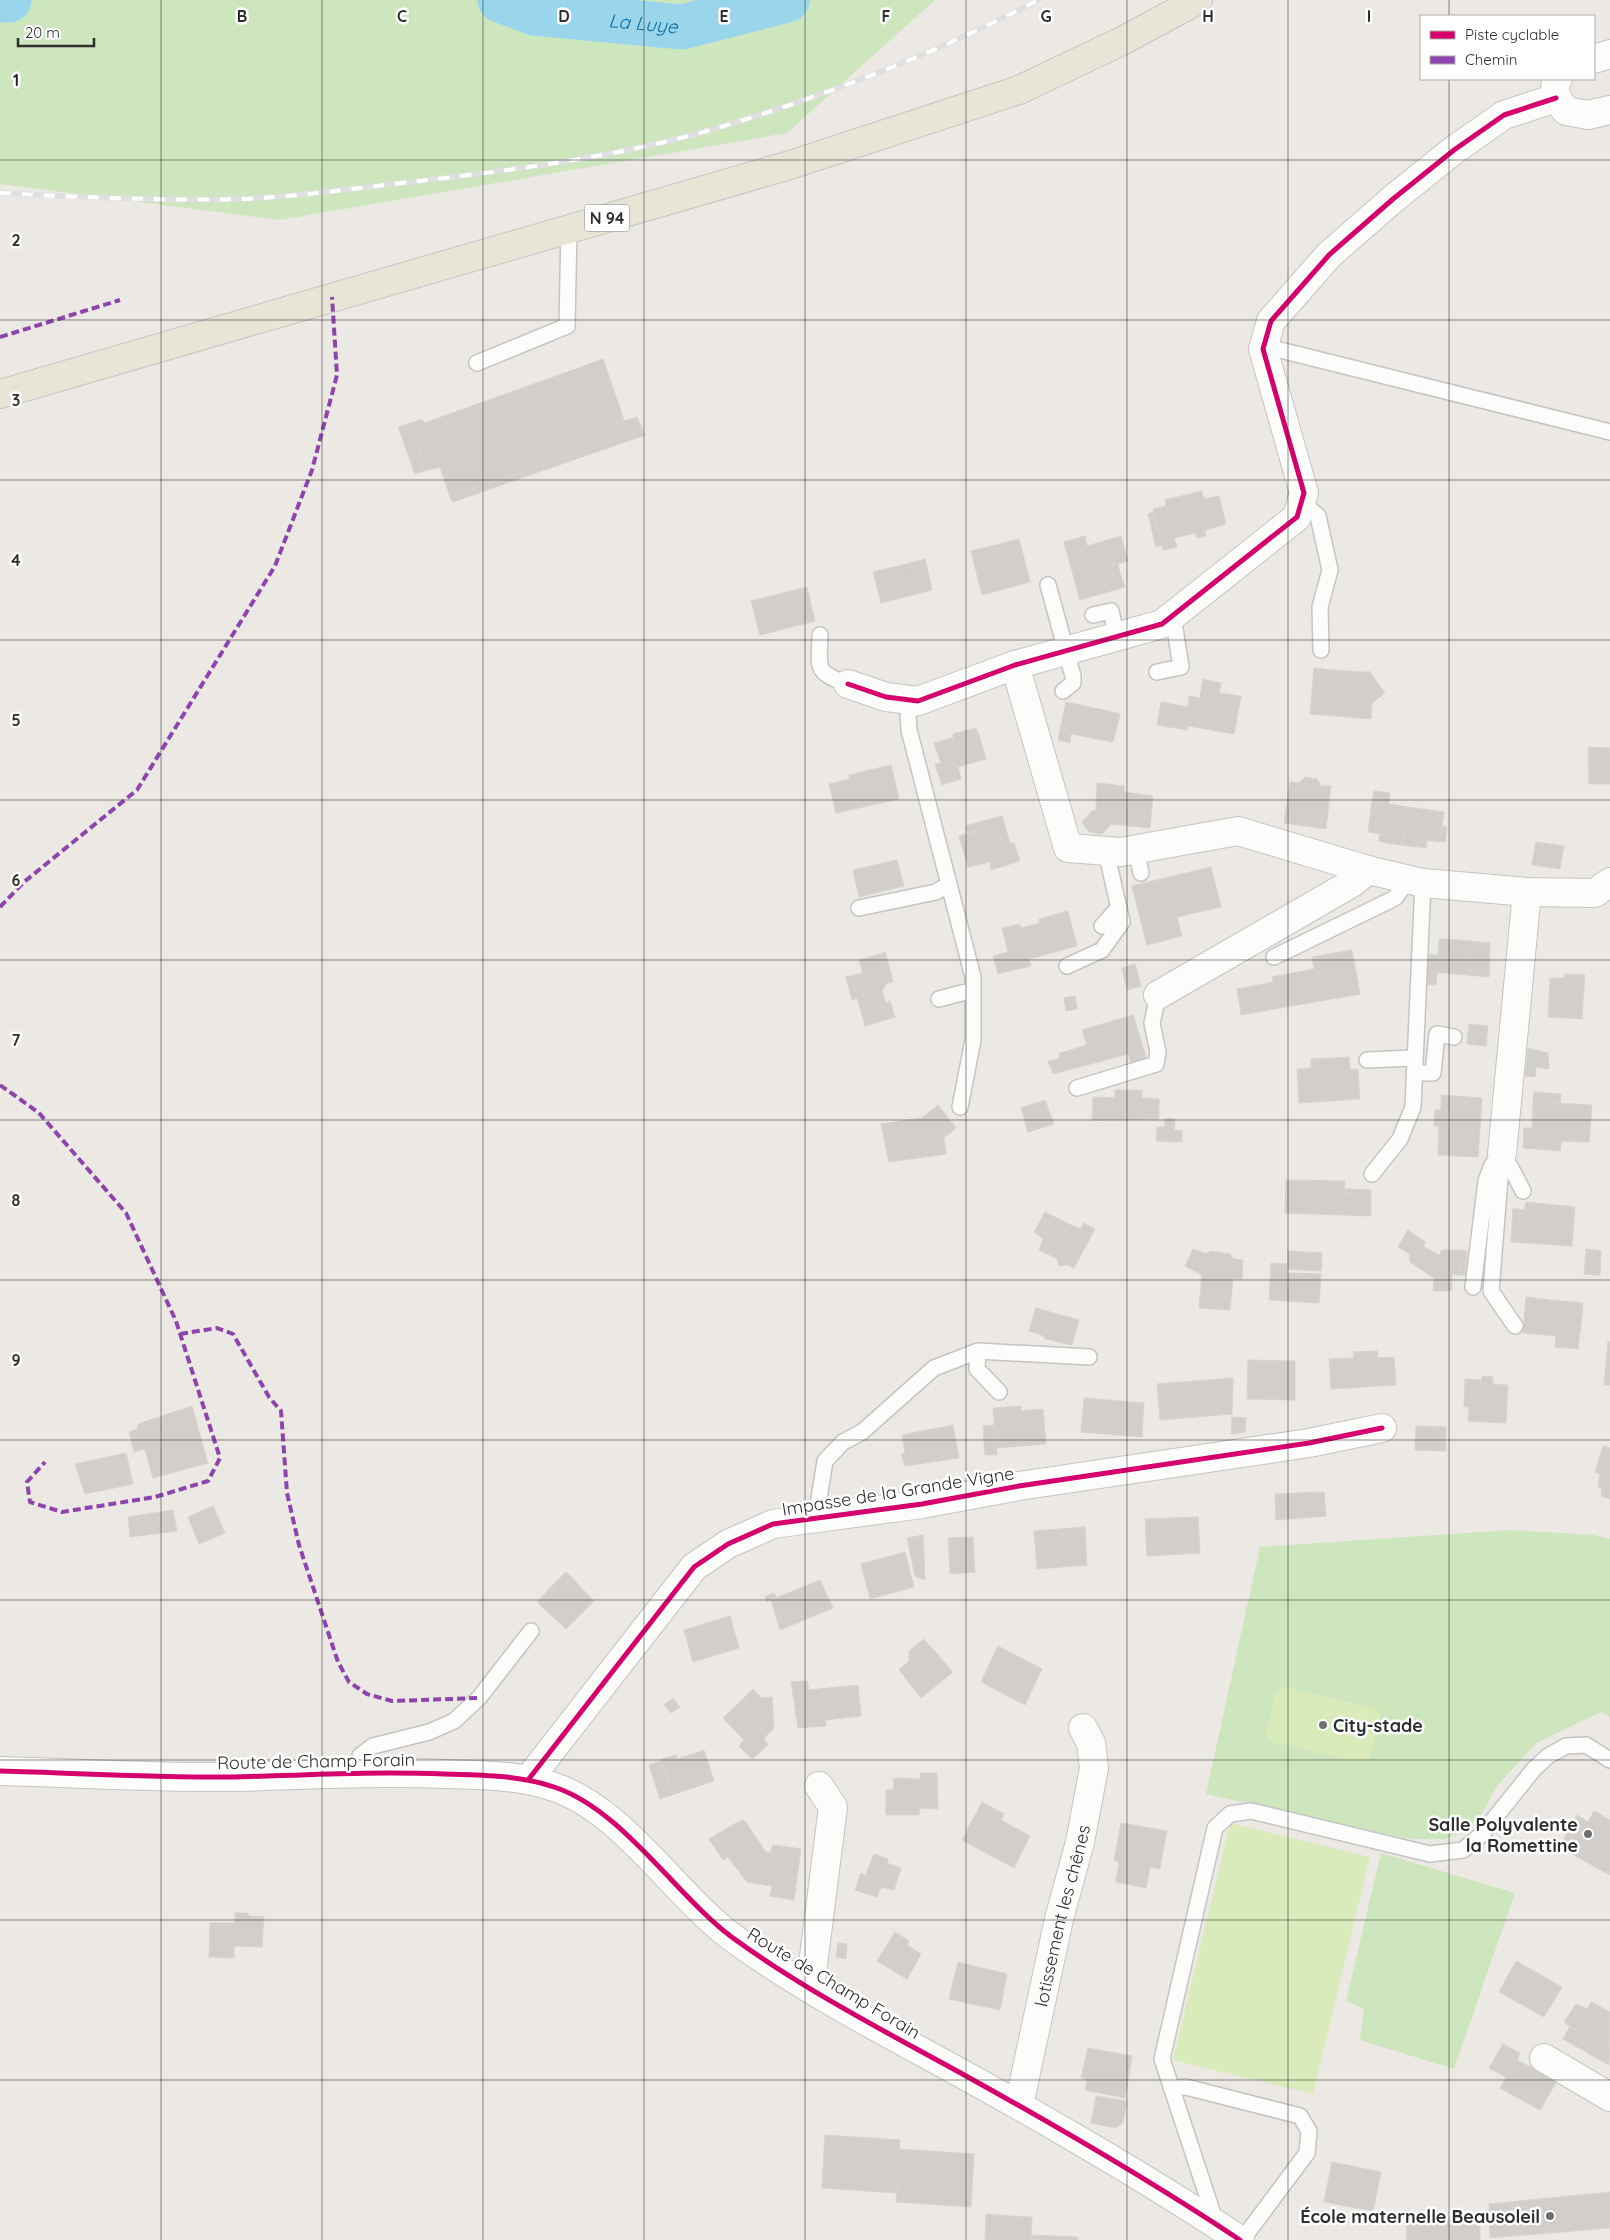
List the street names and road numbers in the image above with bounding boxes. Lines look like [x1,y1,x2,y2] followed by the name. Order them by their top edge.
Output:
[584,204,630,232] road number: N 94
[780,1461,1016,1521] street label: Impasse de la Grande Vigne
[217,1748,415,1774] street label: Route de Champ Forain
[1029,1823,1094,2009] street label: lotissement les chênes
[743,1922,925,2044] street label: Route de Champ Forain

